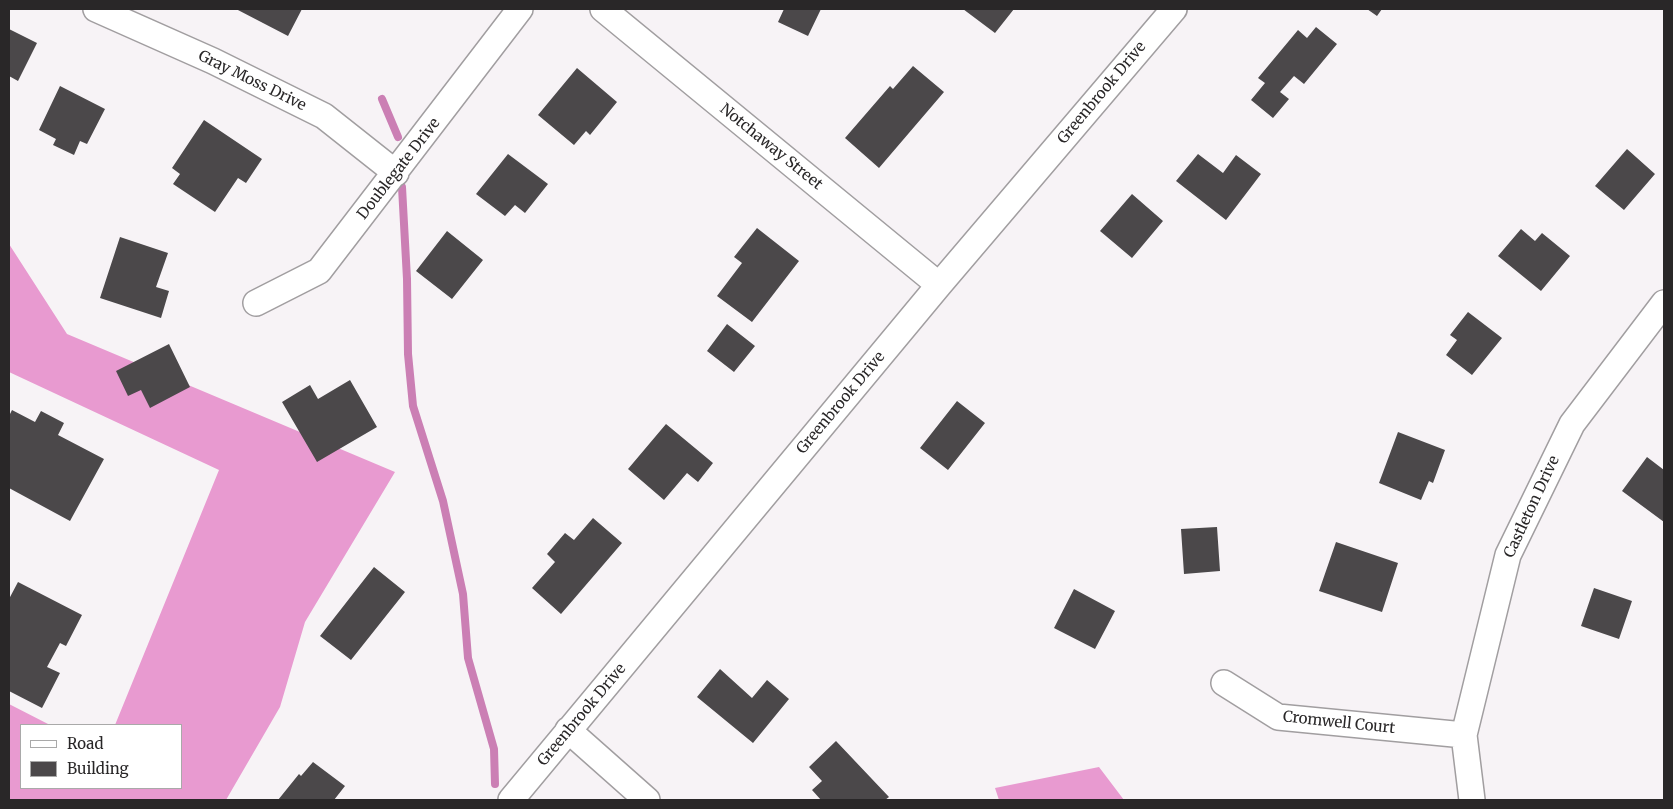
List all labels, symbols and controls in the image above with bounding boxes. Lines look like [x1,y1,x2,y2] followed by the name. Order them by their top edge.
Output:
[1054,38,1150,148] street label: Greenbrook Drive
[195,47,309,115] street label: Gray Moss Drive
[716,100,826,194] street label: Notchaway Street
[354,115,444,223] street label: Doublegate Drive
[793,348,889,458] street label: Greenbrook Drive
[1501,453,1563,561] street label: Castleton Drive
[534,660,630,770] street label: Greenbrook Drive
[1282,708,1396,738] street label: Cromwell Court
[20,724,182,789] legend
[67,734,103,753] text: Road
[67,759,129,778] text: Building

